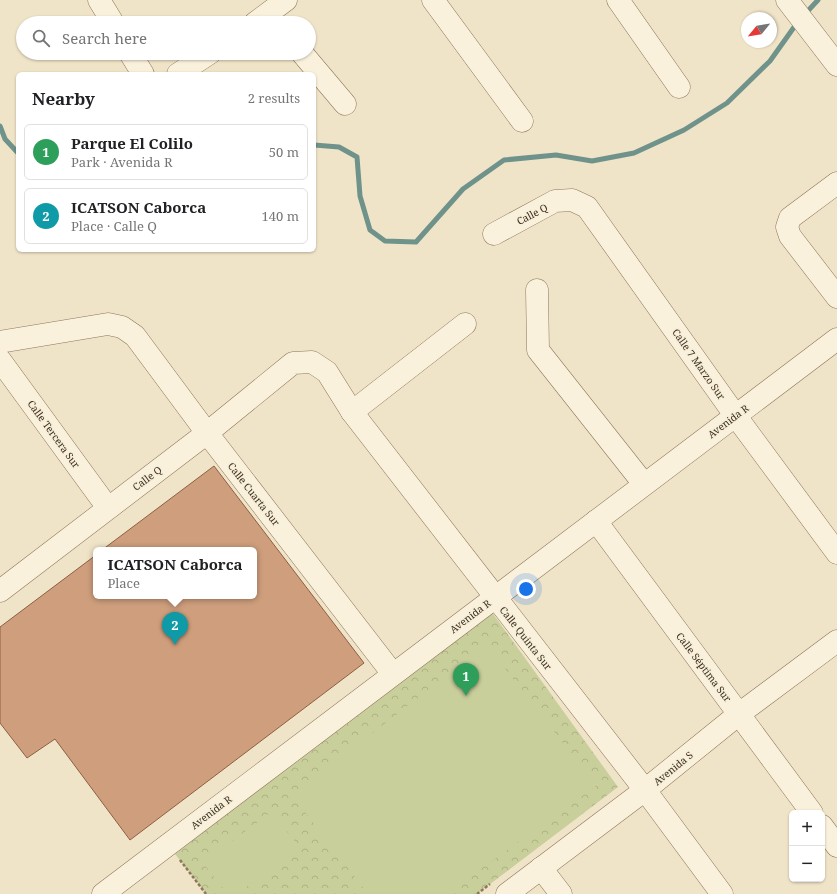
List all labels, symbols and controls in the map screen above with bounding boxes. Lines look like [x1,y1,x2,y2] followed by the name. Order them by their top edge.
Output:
[741,12,777,48] north arrow
[16,16,316,60] search box
[30,27,52,49] icon: search
[62,28,147,48] text: Search here
[32,87,95,110] text: Nearby
[248,89,300,107] text: 2 results
[71,133,193,153] text: Parque El Colilo
[42,143,50,161] text: 1
[269,143,299,161] text: 50 m
[71,153,173,171] text: Park · Avenida R
[71,197,206,217] text: ICATSON Caborca
[514,200,550,228] street label: Calle Q
[42,207,50,225] text: 2
[262,207,299,225] text: 140 m
[71,217,157,235] text: Place · Calle Q
[669,326,729,403] street label: Calle 7 Marzo Sur
[24,397,84,471] street label: Calle Tercera Sur
[705,401,752,441] street label: Avenida R
[225,459,283,529] street label: Calle Cuarta Sur
[129,462,165,494] street label: Calle Q
[93,547,257,599] popup
[107,554,243,574] text: ICATSON Caborca
[107,574,140,592] text: Place
[516,579,536,599] your location
[447,596,494,636] street label: Avenida R
[497,603,556,673] street label: Calle Quinta Sur
[162,612,188,645] pin: 2
[673,629,735,705] street label: Calle Séptima Sur
[453,663,479,696] pin: 1
[650,748,696,788] street label: Avenida S
[188,792,235,832] street label: Avenida R
[789,810,825,882] map controls
[789,810,825,846] button: +
[789,846,825,882] button: −

